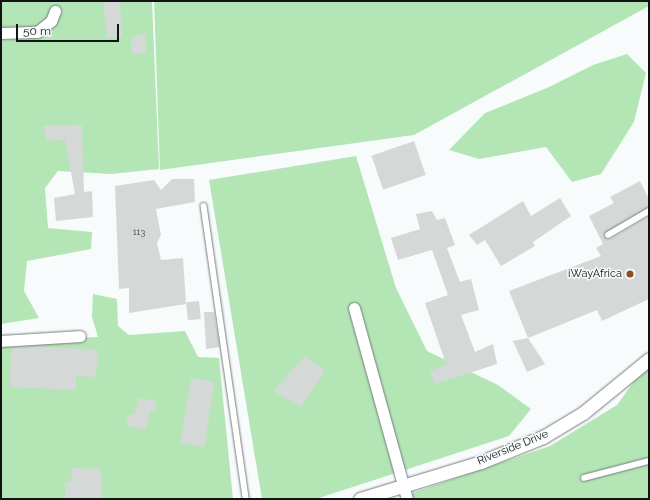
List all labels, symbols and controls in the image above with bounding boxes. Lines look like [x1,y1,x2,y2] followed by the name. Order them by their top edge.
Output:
[18,16,121,42] scale bar
[23,24,51,38] text: 50 m
[133,227,145,237] house number: 113
[568,267,622,281] place label: iWayAfrica
[625,269,635,279] marker: iWayAfrica
[475,428,551,468] street label: Riverside Drive

